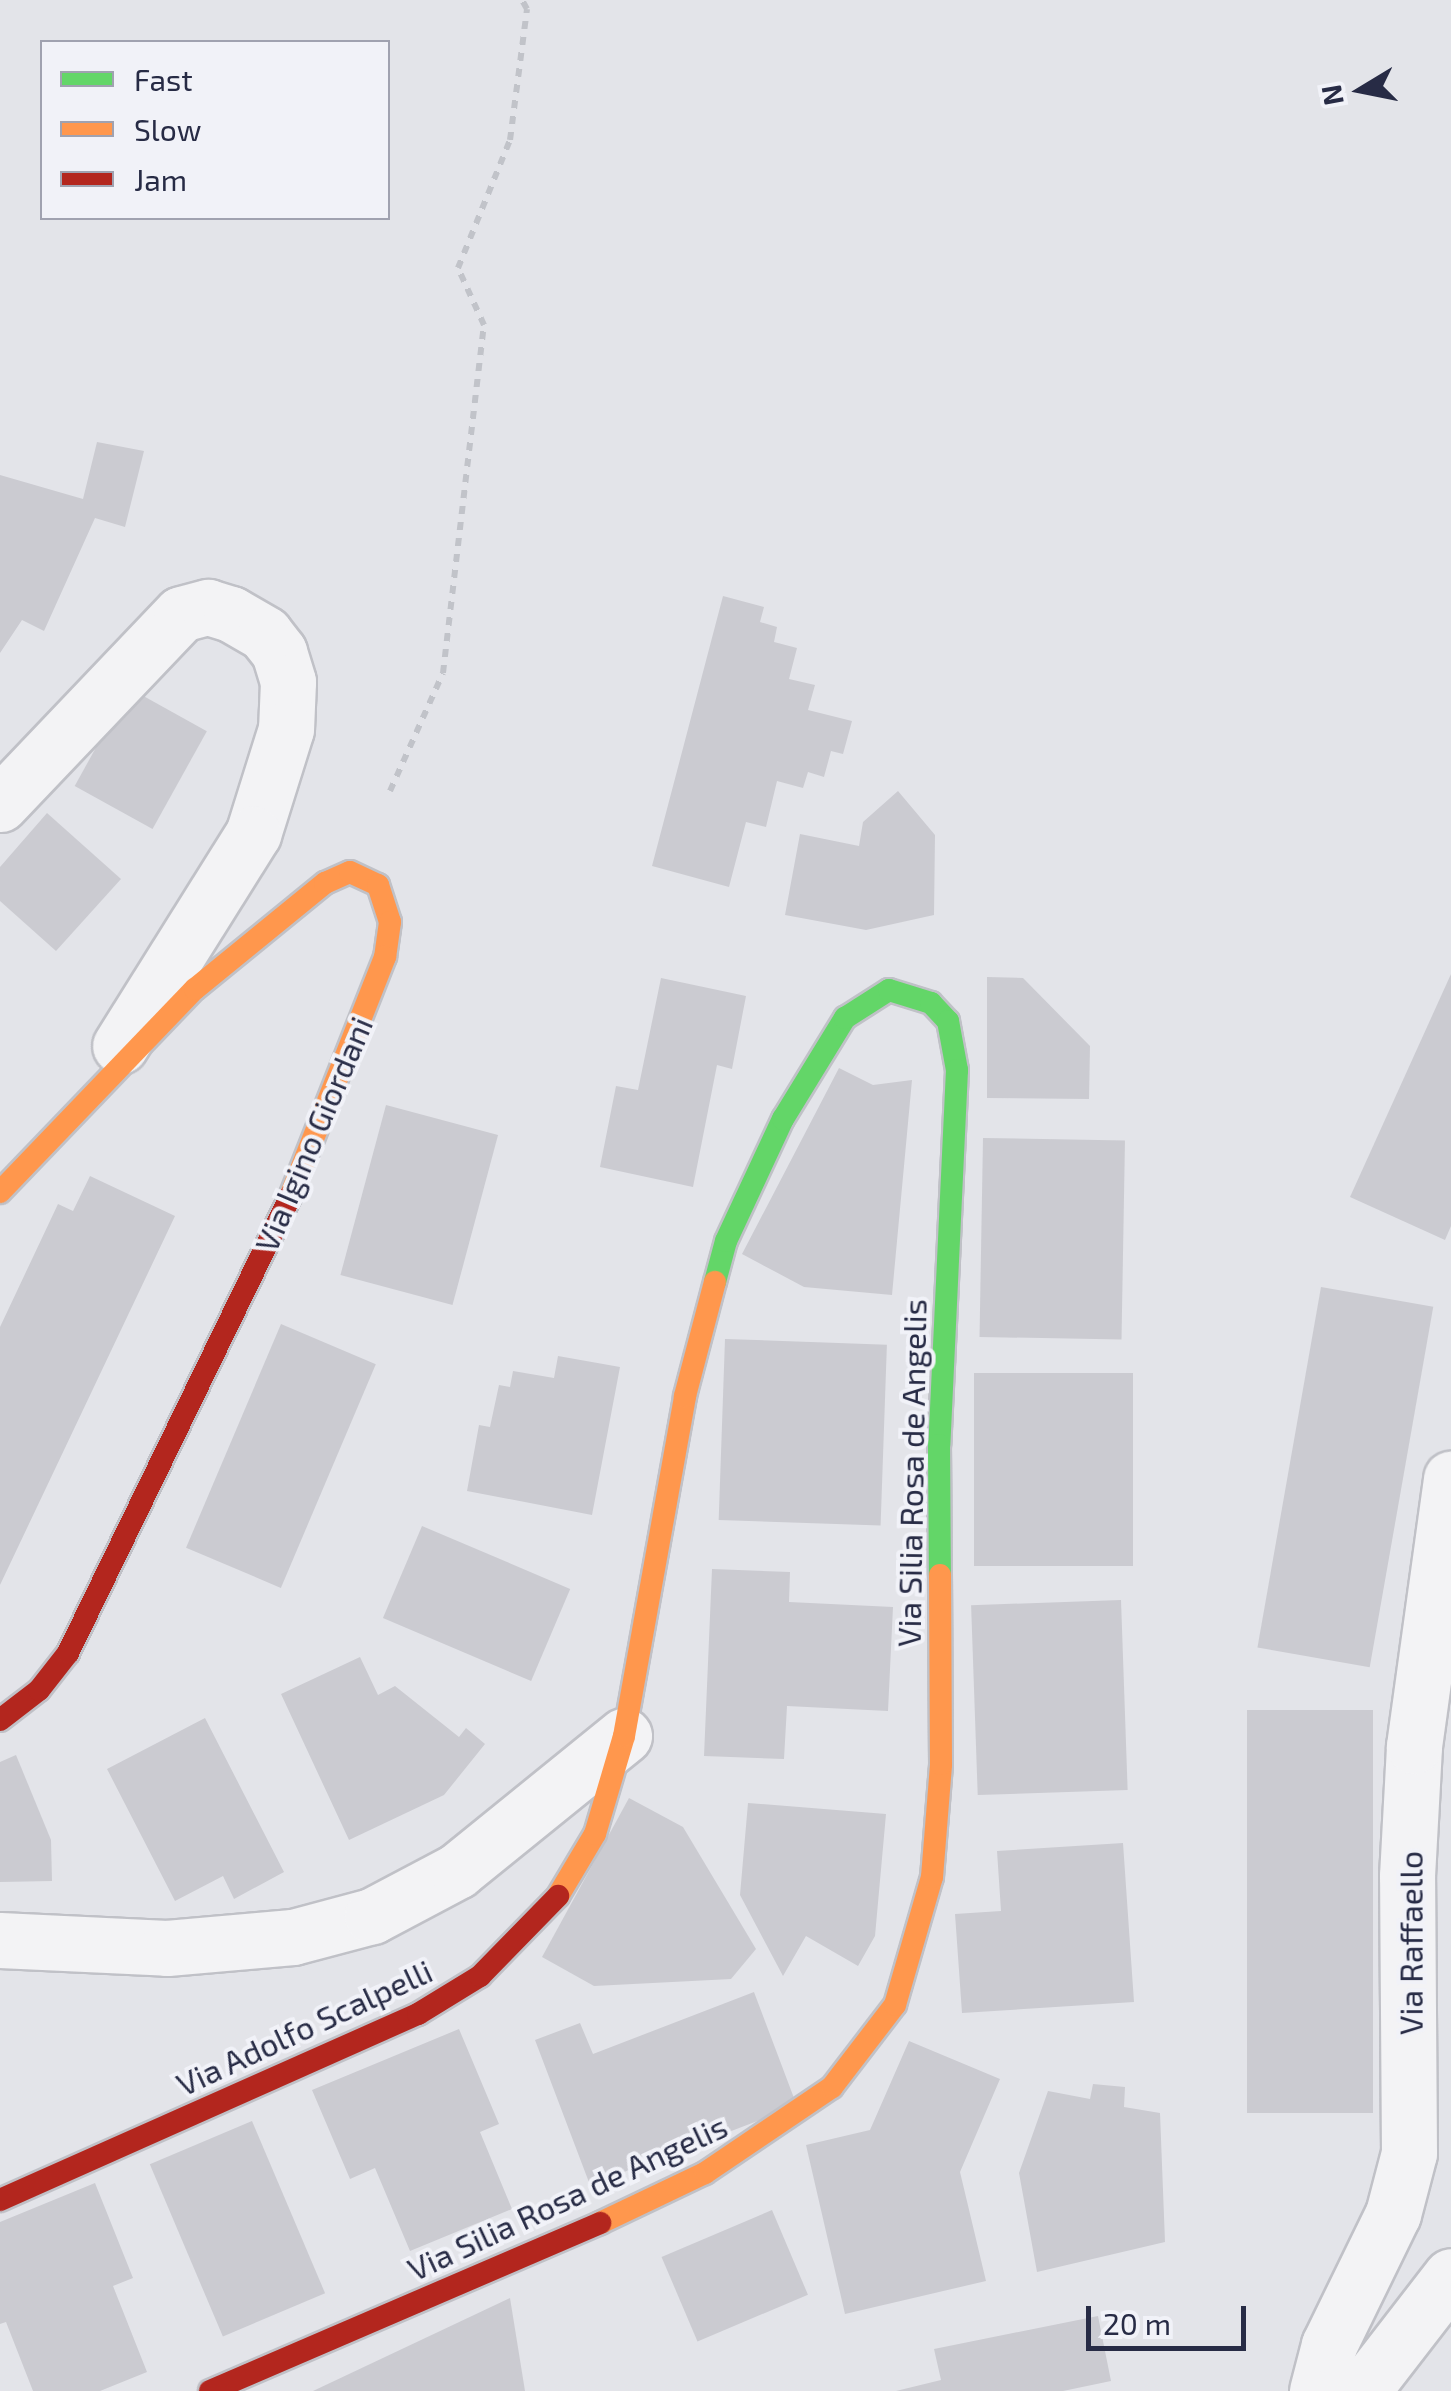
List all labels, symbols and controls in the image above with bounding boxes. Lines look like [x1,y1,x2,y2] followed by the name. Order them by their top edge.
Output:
[40,40,390,220] legend
[1311,40,1411,140] north arrow
[134,61,193,97] text: Fast
[1313,82,1350,108] text: N
[134,111,201,147] text: Slow
[134,161,187,197] text: Jam
[246,1011,380,1257] street label: Via Igino Giordani
[889,1298,933,1648] street label: Via Silia Rosa de Angelis
[1391,1851,1429,2035] street label: Via Raffaello
[170,1951,438,2103] street label: Via Adolfo Scalpelli
[401,2106,733,2288] street label: Via Silia Rosa de Angelis
[1091,2286,1251,2348] scale bar
[1103,2305,1171,2341] text: 20 m

